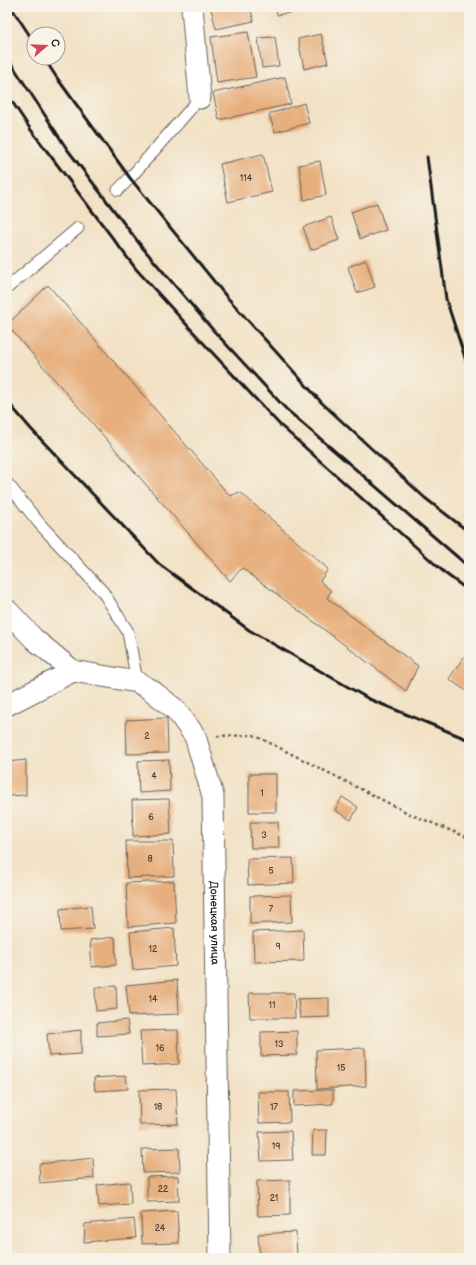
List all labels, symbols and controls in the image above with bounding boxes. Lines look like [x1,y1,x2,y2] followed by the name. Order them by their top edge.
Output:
[26,26,66,66] north arrow
[48,37,62,49] text: С
[240,173,253,184] house number: 114
[144,731,150,742] house number: 2
[151,771,157,782] house number: 4
[260,788,264,799] house number: 1
[148,812,154,823] house number: 6
[261,830,267,841] house number: 3
[147,854,153,865] house number: 8
[268,866,274,877] house number: 5
[207,881,222,966] street label: Донецкая улица
[269,904,274,915] house number: 7
[275,941,281,952] house number: 9
[149,944,158,955] house number: 12
[149,994,158,1005] house number: 14
[269,1000,275,1011] house number: 11
[274,1039,284,1050] house number: 13
[156,1043,165,1054] house number: 16
[337,1063,345,1074] house number: 15
[154,1102,162,1113] house number: 18
[270,1102,279,1113] house number: 17
[272,1141,280,1152] house number: 19
[158,1184,169,1195] house number: 22
[270,1193,278,1204] house number: 21
[155,1223,166,1234] house number: 24

